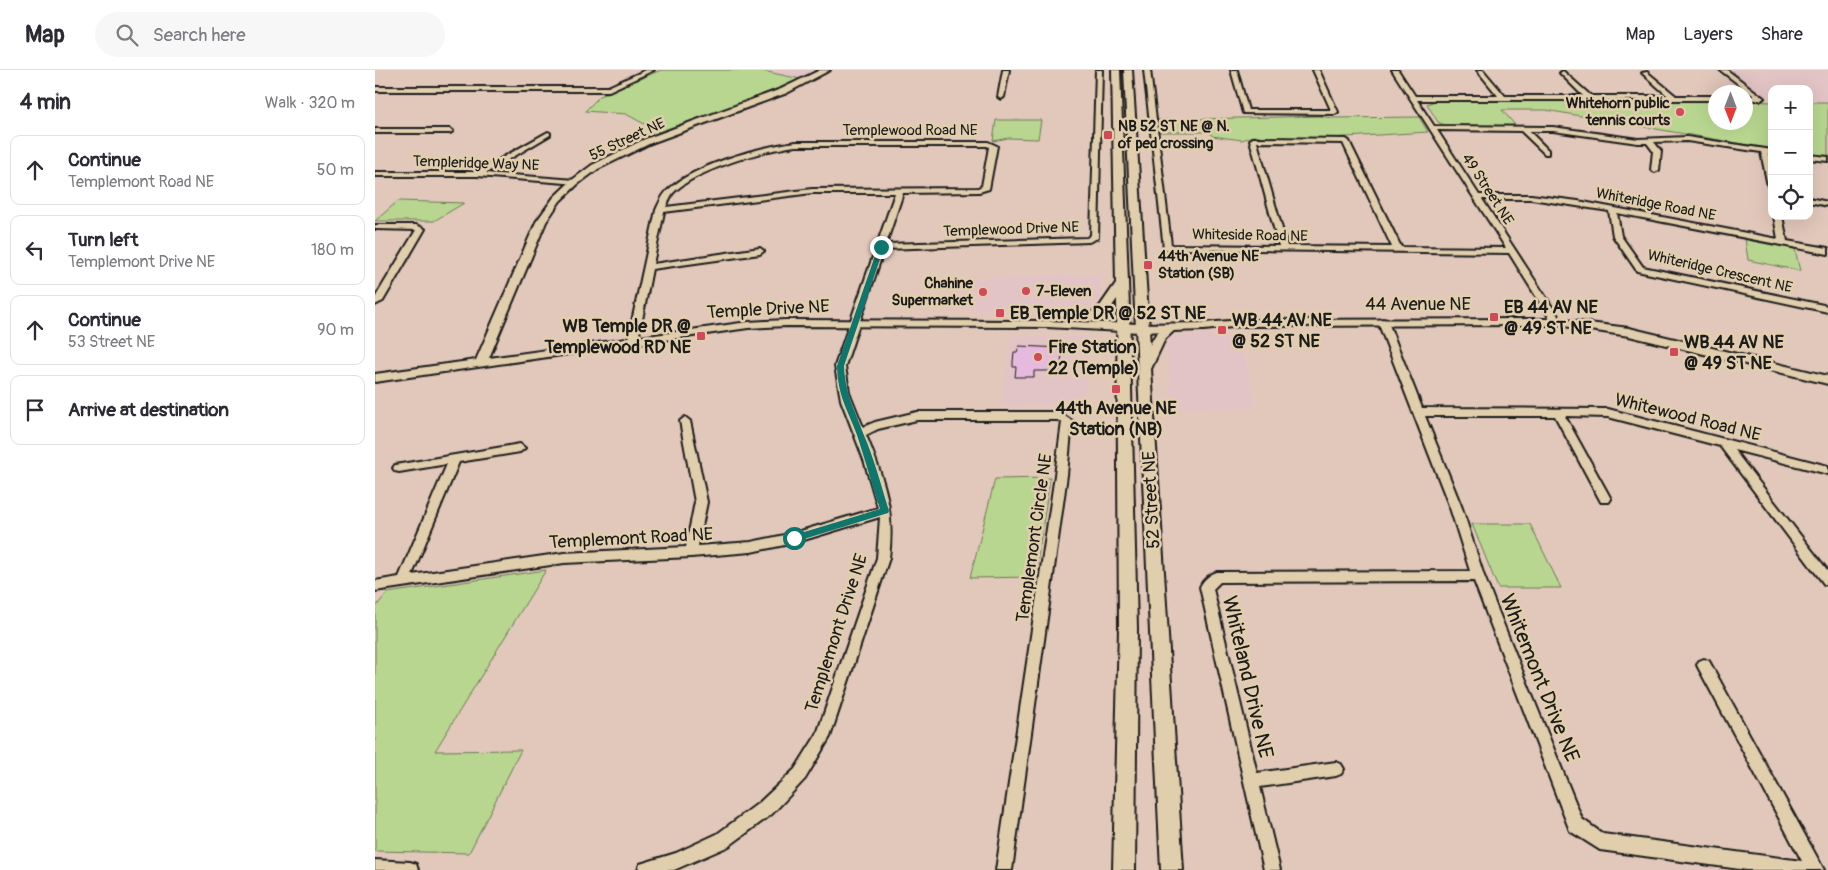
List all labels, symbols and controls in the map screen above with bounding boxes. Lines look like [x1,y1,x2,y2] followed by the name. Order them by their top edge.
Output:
[95,12,445,57] search box
[25,20,65,49] text: Map
[113,21,141,49] icon: search
[153,23,246,47] text: Search here
[1626,23,1655,46] text: Map
[1683,23,1733,46] text: Layers
[1761,23,1803,46] text: Share
[1708,85,1753,130] north arrow
[1768,85,1813,220] map controls
[1768,85,1813,130] button: +
[20,89,71,116] text: 4 min
[265,93,355,113] text: Walk · 320 m
[1566,94,1670,130] place label: Whitehorn public tennis courts
[1674,106,1686,118] marker: Whitehorn public tennis courts
[586,114,668,165] street label: 55 Street NE
[1117,117,1230,153] place label: NB 52 ST NE @ N. of ped crossing
[842,121,978,140] street label: Templewood Road NE
[1102,129,1114,141] marker: NB 52 ST NE @ N. of ped crossing
[1768,130,1813,175] button: −
[68,148,141,172] text: Continue
[1457,150,1518,229] street label: 49 Street NE
[412,152,540,175] street label: Templeridge Way NE
[21,156,49,184] icon: ahead
[317,160,354,180] text: 50 m
[68,172,214,192] text: Templemont Road NE
[1768,175,1813,220] button: locate
[1594,184,1718,225] street label: Whiteridge Road NE
[943,218,1080,241] street label: Templewood Drive NE
[1192,225,1308,246] street label: Whiteside Road NE
[68,228,138,252] text: Turn left
[21,236,49,264] icon: left
[870,236,893,259] route end
[311,240,354,260] text: 180 m
[1646,246,1794,297] street label: Whiteridge Crescent NE
[1158,247,1259,283] place label: 44th Avenue NE Station (SB)
[68,252,215,272] text: Templemont Drive NE
[1142,259,1154,271] marker: 44th Avenue NE Station (SB)
[892,274,974,310] place label: Chahine Supermarket
[1036,282,1092,301] place label: 7-Eleven
[1020,285,1032,297] marker: 7-Eleven
[977,286,989,298] marker: Chahine Supermarket
[1365,293,1471,316] street label: 44 Avenue NE
[706,295,830,324] street label: Temple Drive NE
[1504,296,1598,340] place label: EB 44 AV NE @ 49 ST NE
[1010,302,1207,325] place label: EB Temple DR @ 52 ST NE
[994,307,1006,319] marker: EB Temple DR @ 52 ST NE
[68,308,141,332] text: Continue
[1232,309,1332,353] place label: WB 44 AV NE @ 52 ST NE
[1488,311,1500,323] marker: EB 44 AV NE @ 49 ST NE
[543,315,692,359] place label: WB Temple DR @ Templewood RD NE
[21,316,49,344] icon: ahead
[317,320,354,340] text: 90 m
[1216,324,1228,336] marker: WB 44 AV NE @ 52 ST NE
[695,330,707,342] marker: WB Temple DR @ Templewood RD NE
[1684,331,1784,375] place label: WB 44 AV NE @ 49 ST NE
[68,332,155,352] text: 53 Street NE
[1048,336,1139,380] place label: Fire Station 22 (Temple)
[1668,346,1680,358] marker: WB 44 AV NE @ 49 ST NE
[1032,351,1044,363] marker: Fire Station 22 (Temple)
[1110,383,1122,395] marker: 44th Avenue NE Station (NB)
[1612,388,1764,447] street label: Whitewood Road NE
[21,396,49,424] icon: arrive
[1055,397,1177,441] place label: 44th Avenue NE Station (NB)
[68,398,229,422] text: Arrive at destination
[1137,450,1166,550] street label: 52 Street NE
[1011,452,1058,624] street label: Templemont Circle NE
[548,523,714,554] street label: Templemont Road NE
[783,527,806,550] route start
[800,551,873,715] street label: Templemont Drive NE
[1493,590,1586,766] street label: Whitemont Drive NE
[1216,593,1279,761] street label: Whiteland Drive NE

